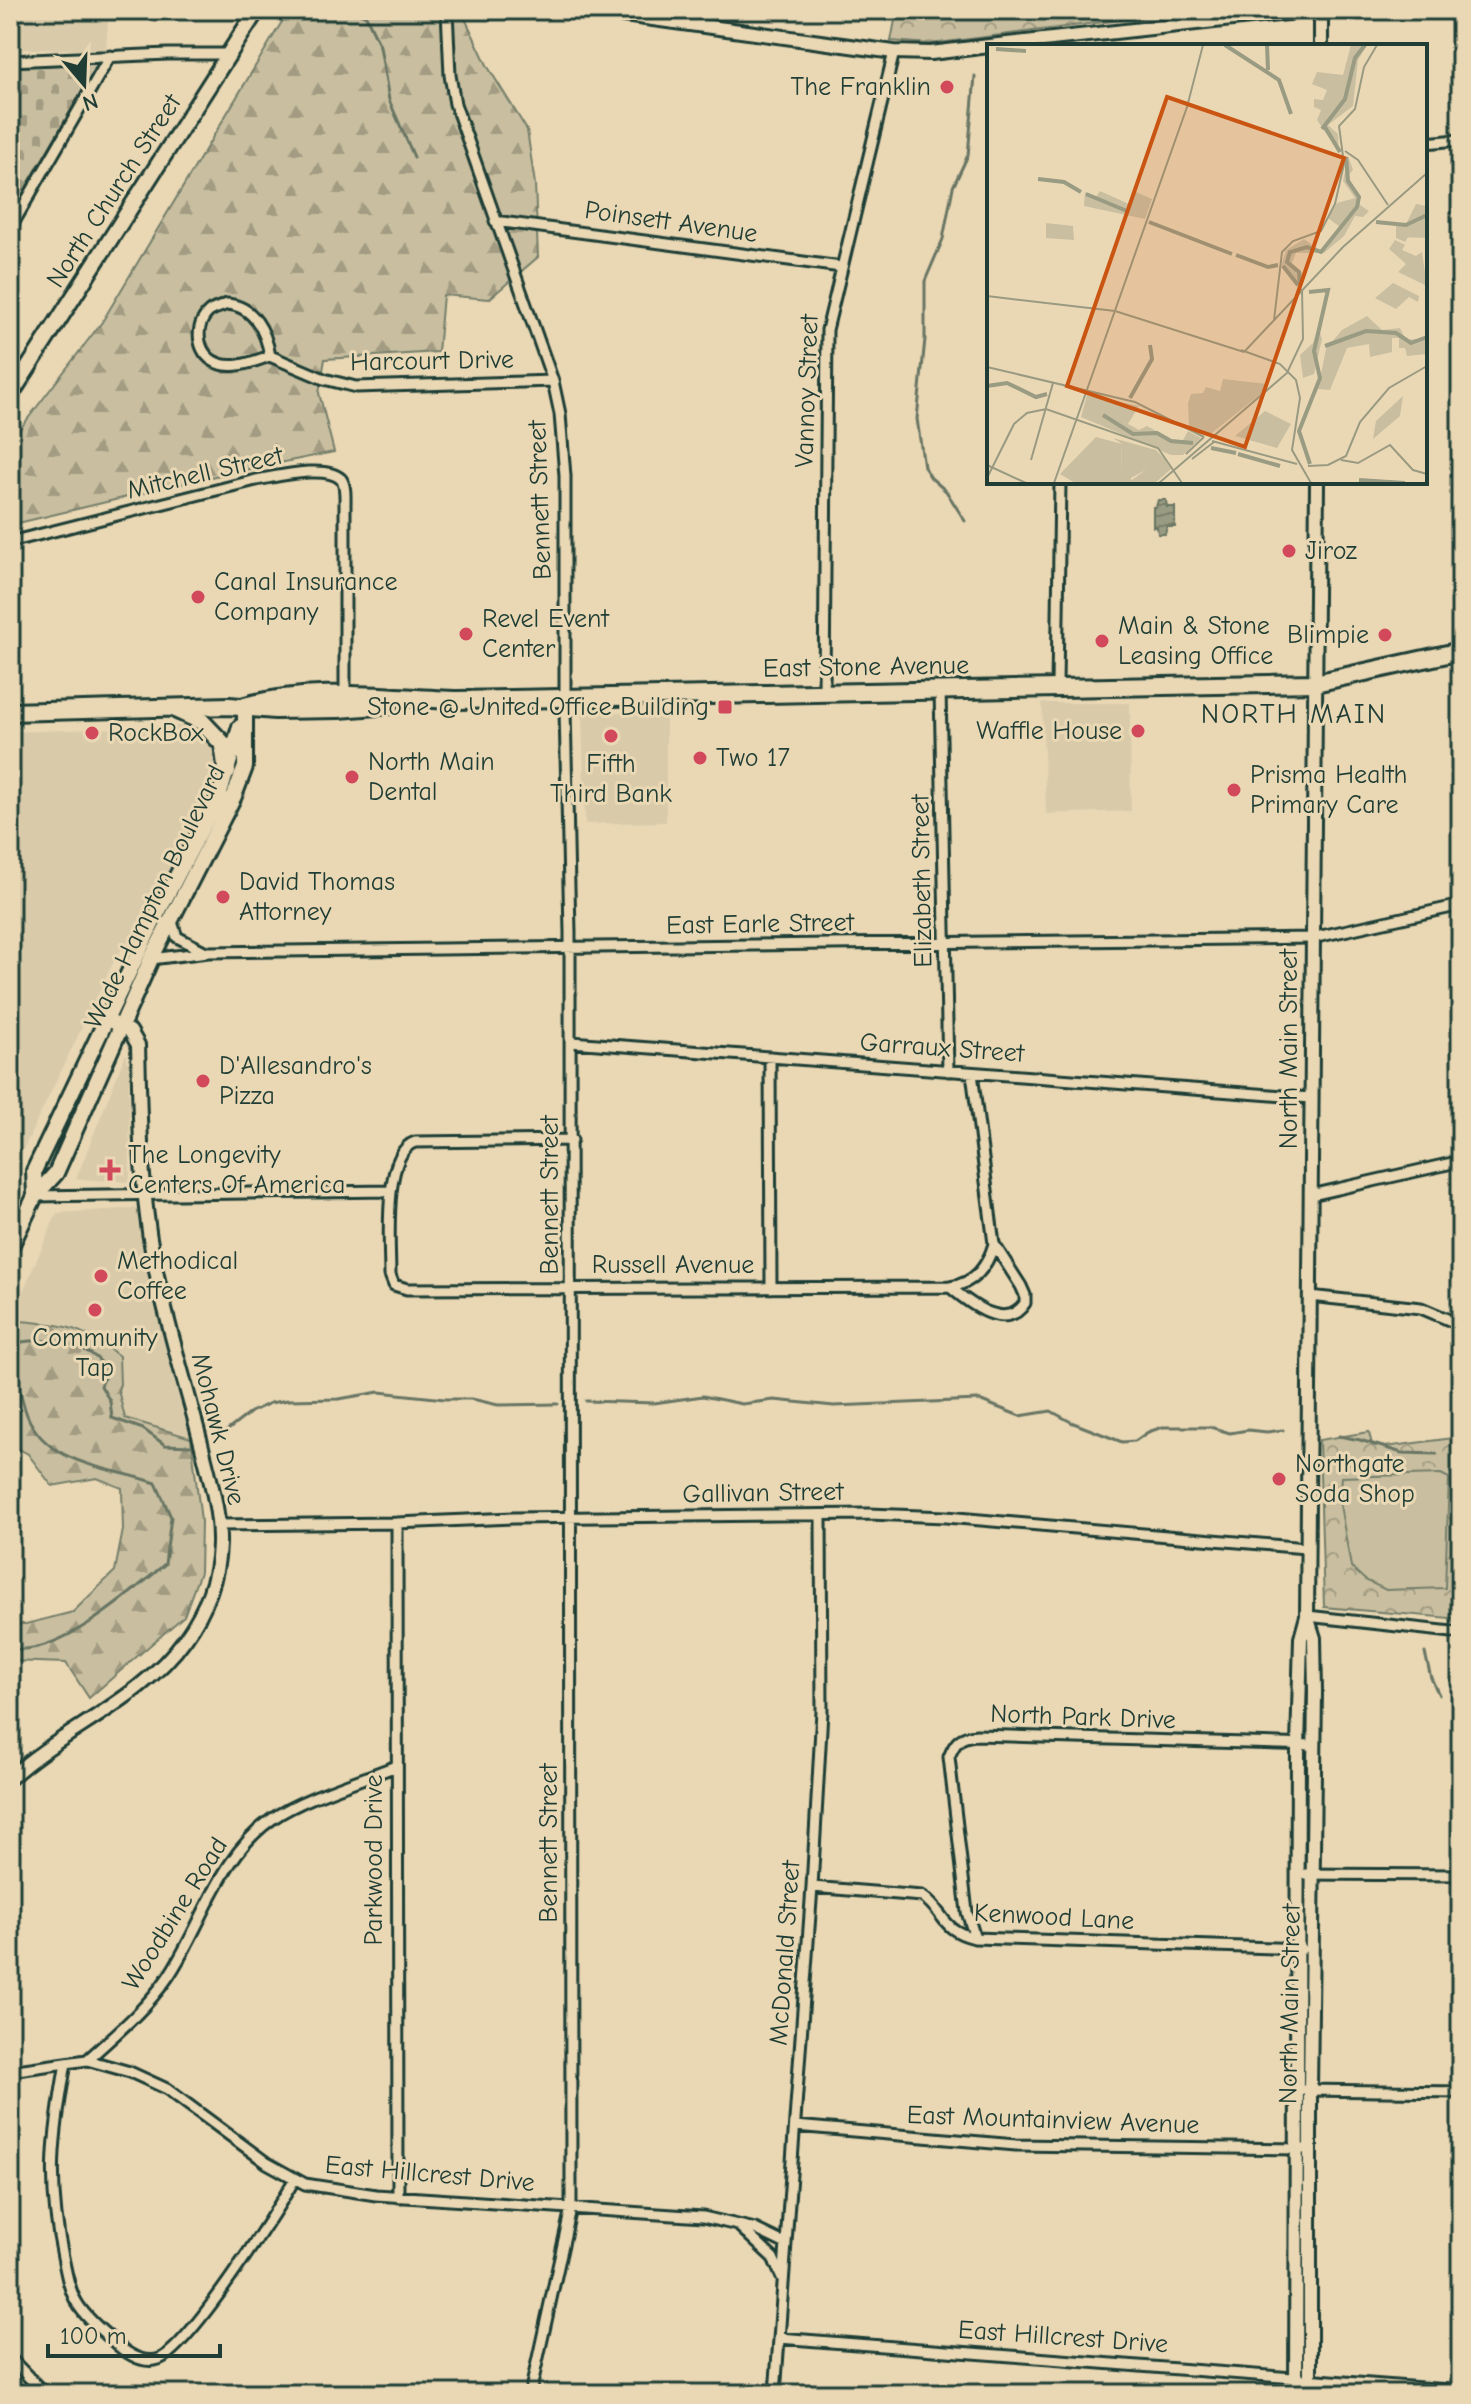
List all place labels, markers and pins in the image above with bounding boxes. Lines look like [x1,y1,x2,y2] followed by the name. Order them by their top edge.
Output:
[791,72,931,102] place label: The Franklin
[938,78,956,96] marker: The Franklin
[1305,536,1357,566] place label: Jiroz
[1280,542,1298,560] marker: Jiroz
[214,567,397,627] place label: Canal Insurance Company
[189,588,207,606] marker: Canal Insurance Company
[482,604,610,664] place label: Revel Event Center
[1118,611,1273,671] place label: Main & Stone Leasing Office
[1287,620,1369,650] place label: Blimpie
[457,625,475,643] marker: Revel Event Center
[1376,626,1394,644] marker: Blimpie
[1093,632,1111,650] marker: Main & Stone Leasing Office
[367,692,709,722] place label: Stone @ United Office Building
[716,698,734,716] marker: Stone @ United Office Building
[976,716,1122,746] place label: Waffle House
[108,718,204,748] place label: RockBox
[1129,722,1147,740] marker: Waffle House
[83,724,101,742] marker: RockBox
[602,727,620,745] marker: Fifth Third Bank
[716,743,790,773] place label: Two 17
[368,747,495,807] place label: North Main Dental
[550,749,672,809] place label: Fifth Third Bank
[691,749,709,767] marker: Two 17
[1250,760,1408,820] place label: Prisma Health Primary Care
[343,768,361,786] marker: North Main Dental
[1225,781,1243,799] marker: Prisma Health Primary Care
[239,867,395,927] place label: David Thomas Attorney
[214,888,232,906] marker: David Thomas Attorney
[219,1051,372,1111] place label: D'Allesandro's Pizza
[194,1072,212,1090] marker: D'Allesandro's Pizza
[128,1140,345,1200] place label: The Longevity Centers Of America
[99,1159,121,1181] marker: The Longevity Centers Of America
[117,1246,238,1306] place label: Methodical Coffee
[92,1267,110,1285] marker: Methodical Coffee
[86,1301,104,1319] marker: Community Tap
[32,1323,158,1383] place label: Community Tap
[1295,1449,1415,1509] place label: Northgate Soda Shop
[1270,1470,1288,1488] marker: Northgate Soda Shop

